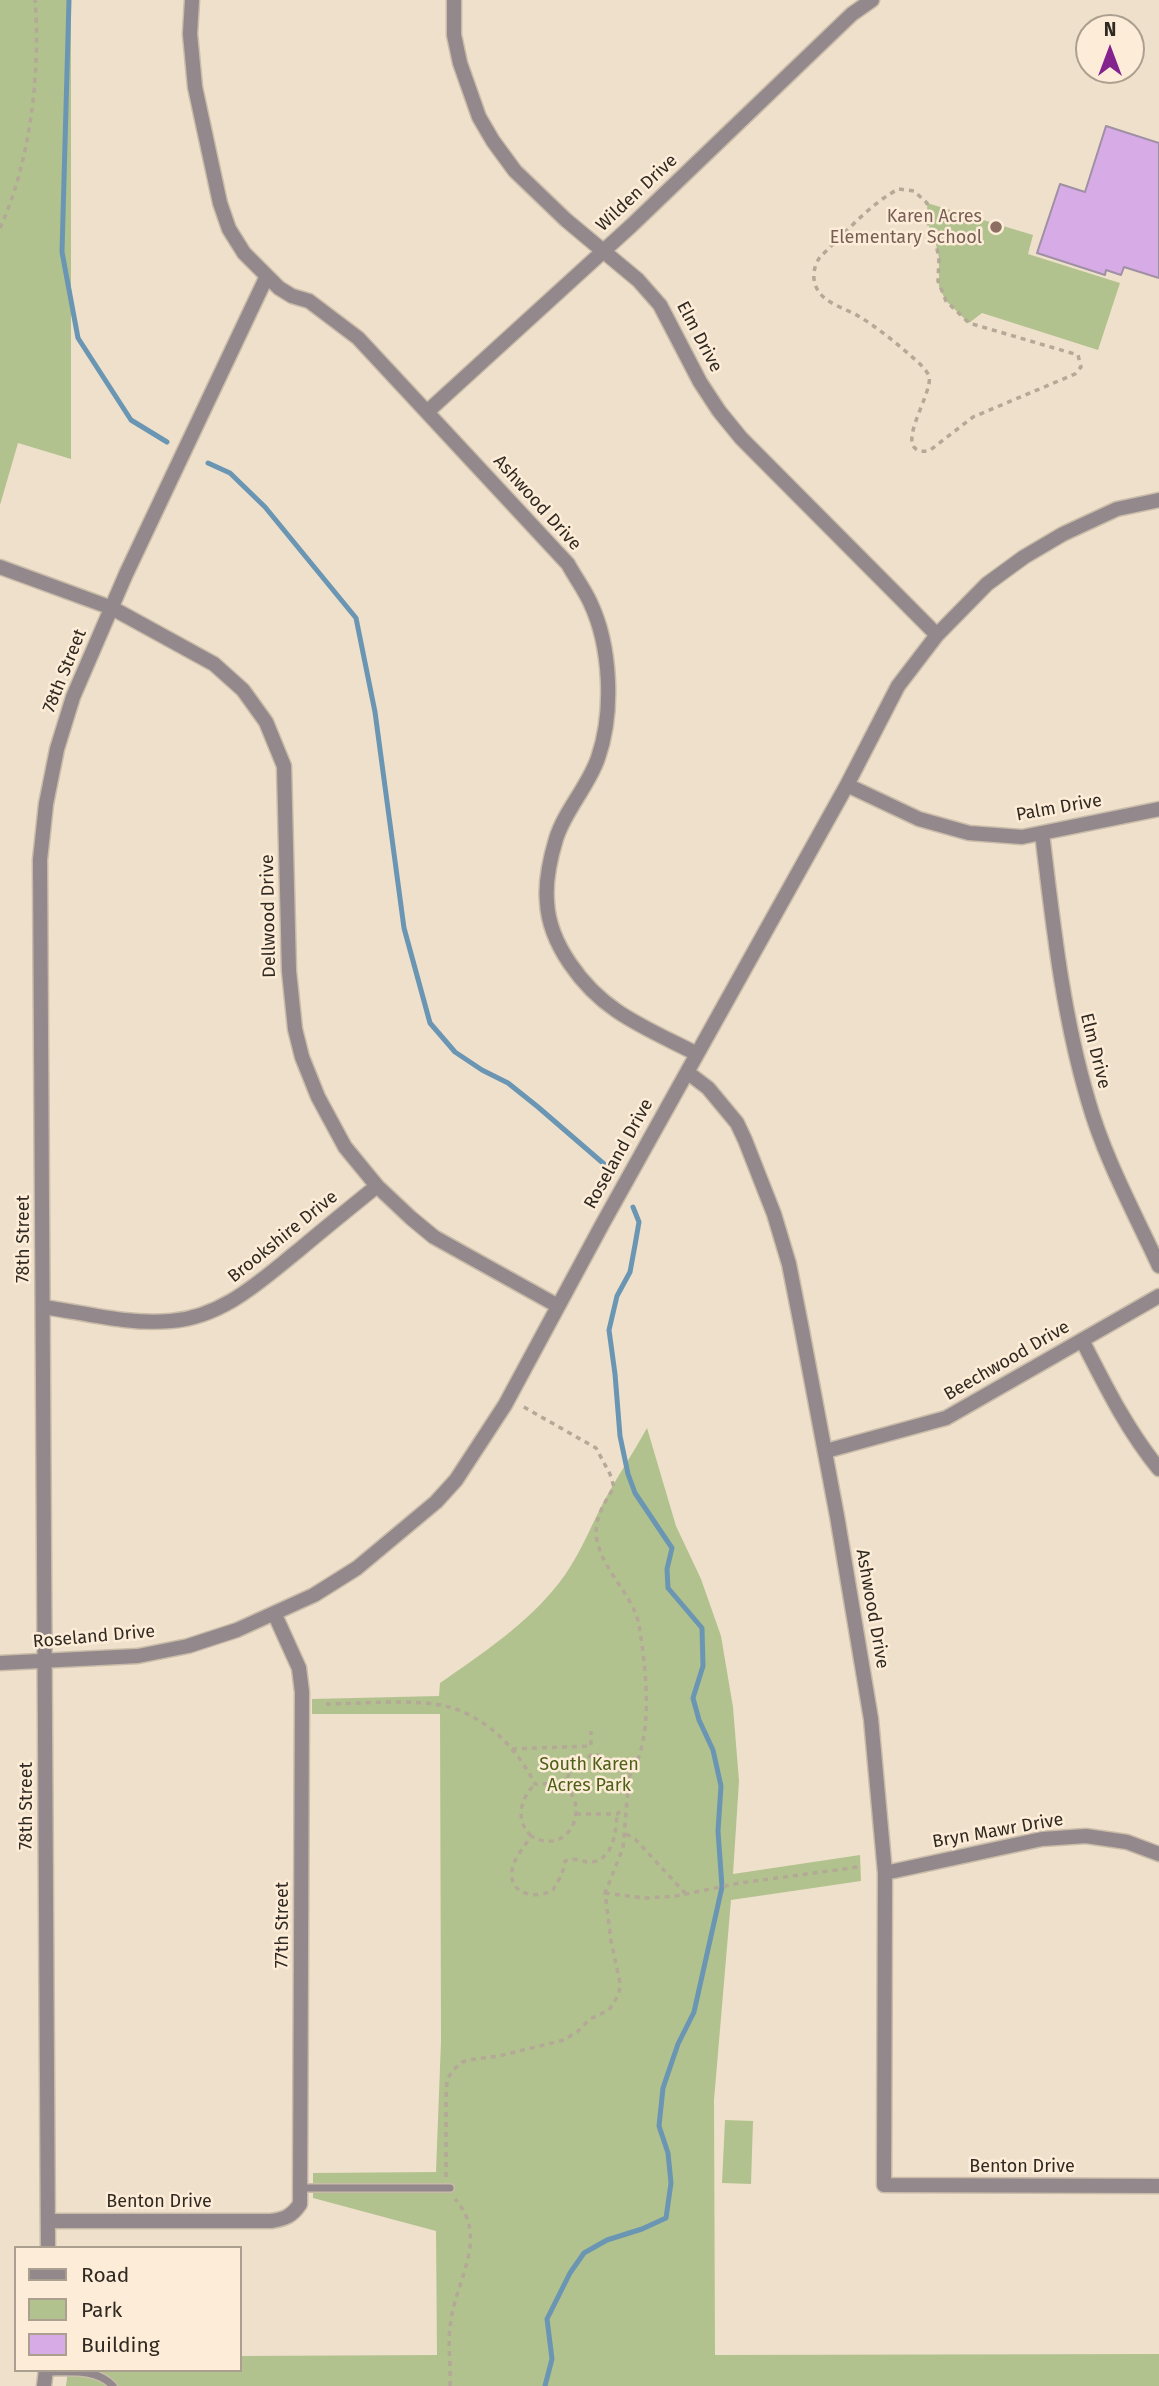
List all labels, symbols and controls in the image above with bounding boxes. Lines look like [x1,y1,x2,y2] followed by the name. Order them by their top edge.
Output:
[1075,14,1145,84] north arrow
[1104,18,1116,41] text: N
[592,150,682,236] street label: Wilden Drive
[830,206,982,248] place label: Karen Acres Elementary School
[988,219,1004,235] marker: Karen Acres Elementary School
[671,298,727,376] street label: Elm Drive
[489,451,585,555] street label: Ashwood Drive
[38,626,92,716] street label: 78th Street
[1014,790,1104,826] street label: Palm Drive
[257,854,281,978] street label: Dellwood Drive
[1075,1011,1115,1091] street label: Elm Drive
[580,1095,658,1213] street label: Roseland Drive
[224,1186,342,1288] street label: Brookshire Drive
[13,1195,35,1283] street label: 78th Street
[940,1316,1074,1406] street label: Beechwood Drive
[851,1548,893,1670] street label: Ashwood Drive
[32,1621,156,1653] street label: Roseland Drive
[539,1754,639,1796] park label: South Karen Acres Park
[16,1762,38,1850] street label: 78th Street
[931,1809,1065,1853] street label: Bryn Mawr Drive
[272,1882,294,1968] street label: 77th Street
[969,2156,1075,2178] street label: Benton Drive
[106,2191,212,2213] street label: Benton Drive
[14,2246,242,2372] legend
[81,2262,129,2288] text: Road
[81,2297,122,2323] text: Park
[81,2332,160,2358] text: Building

